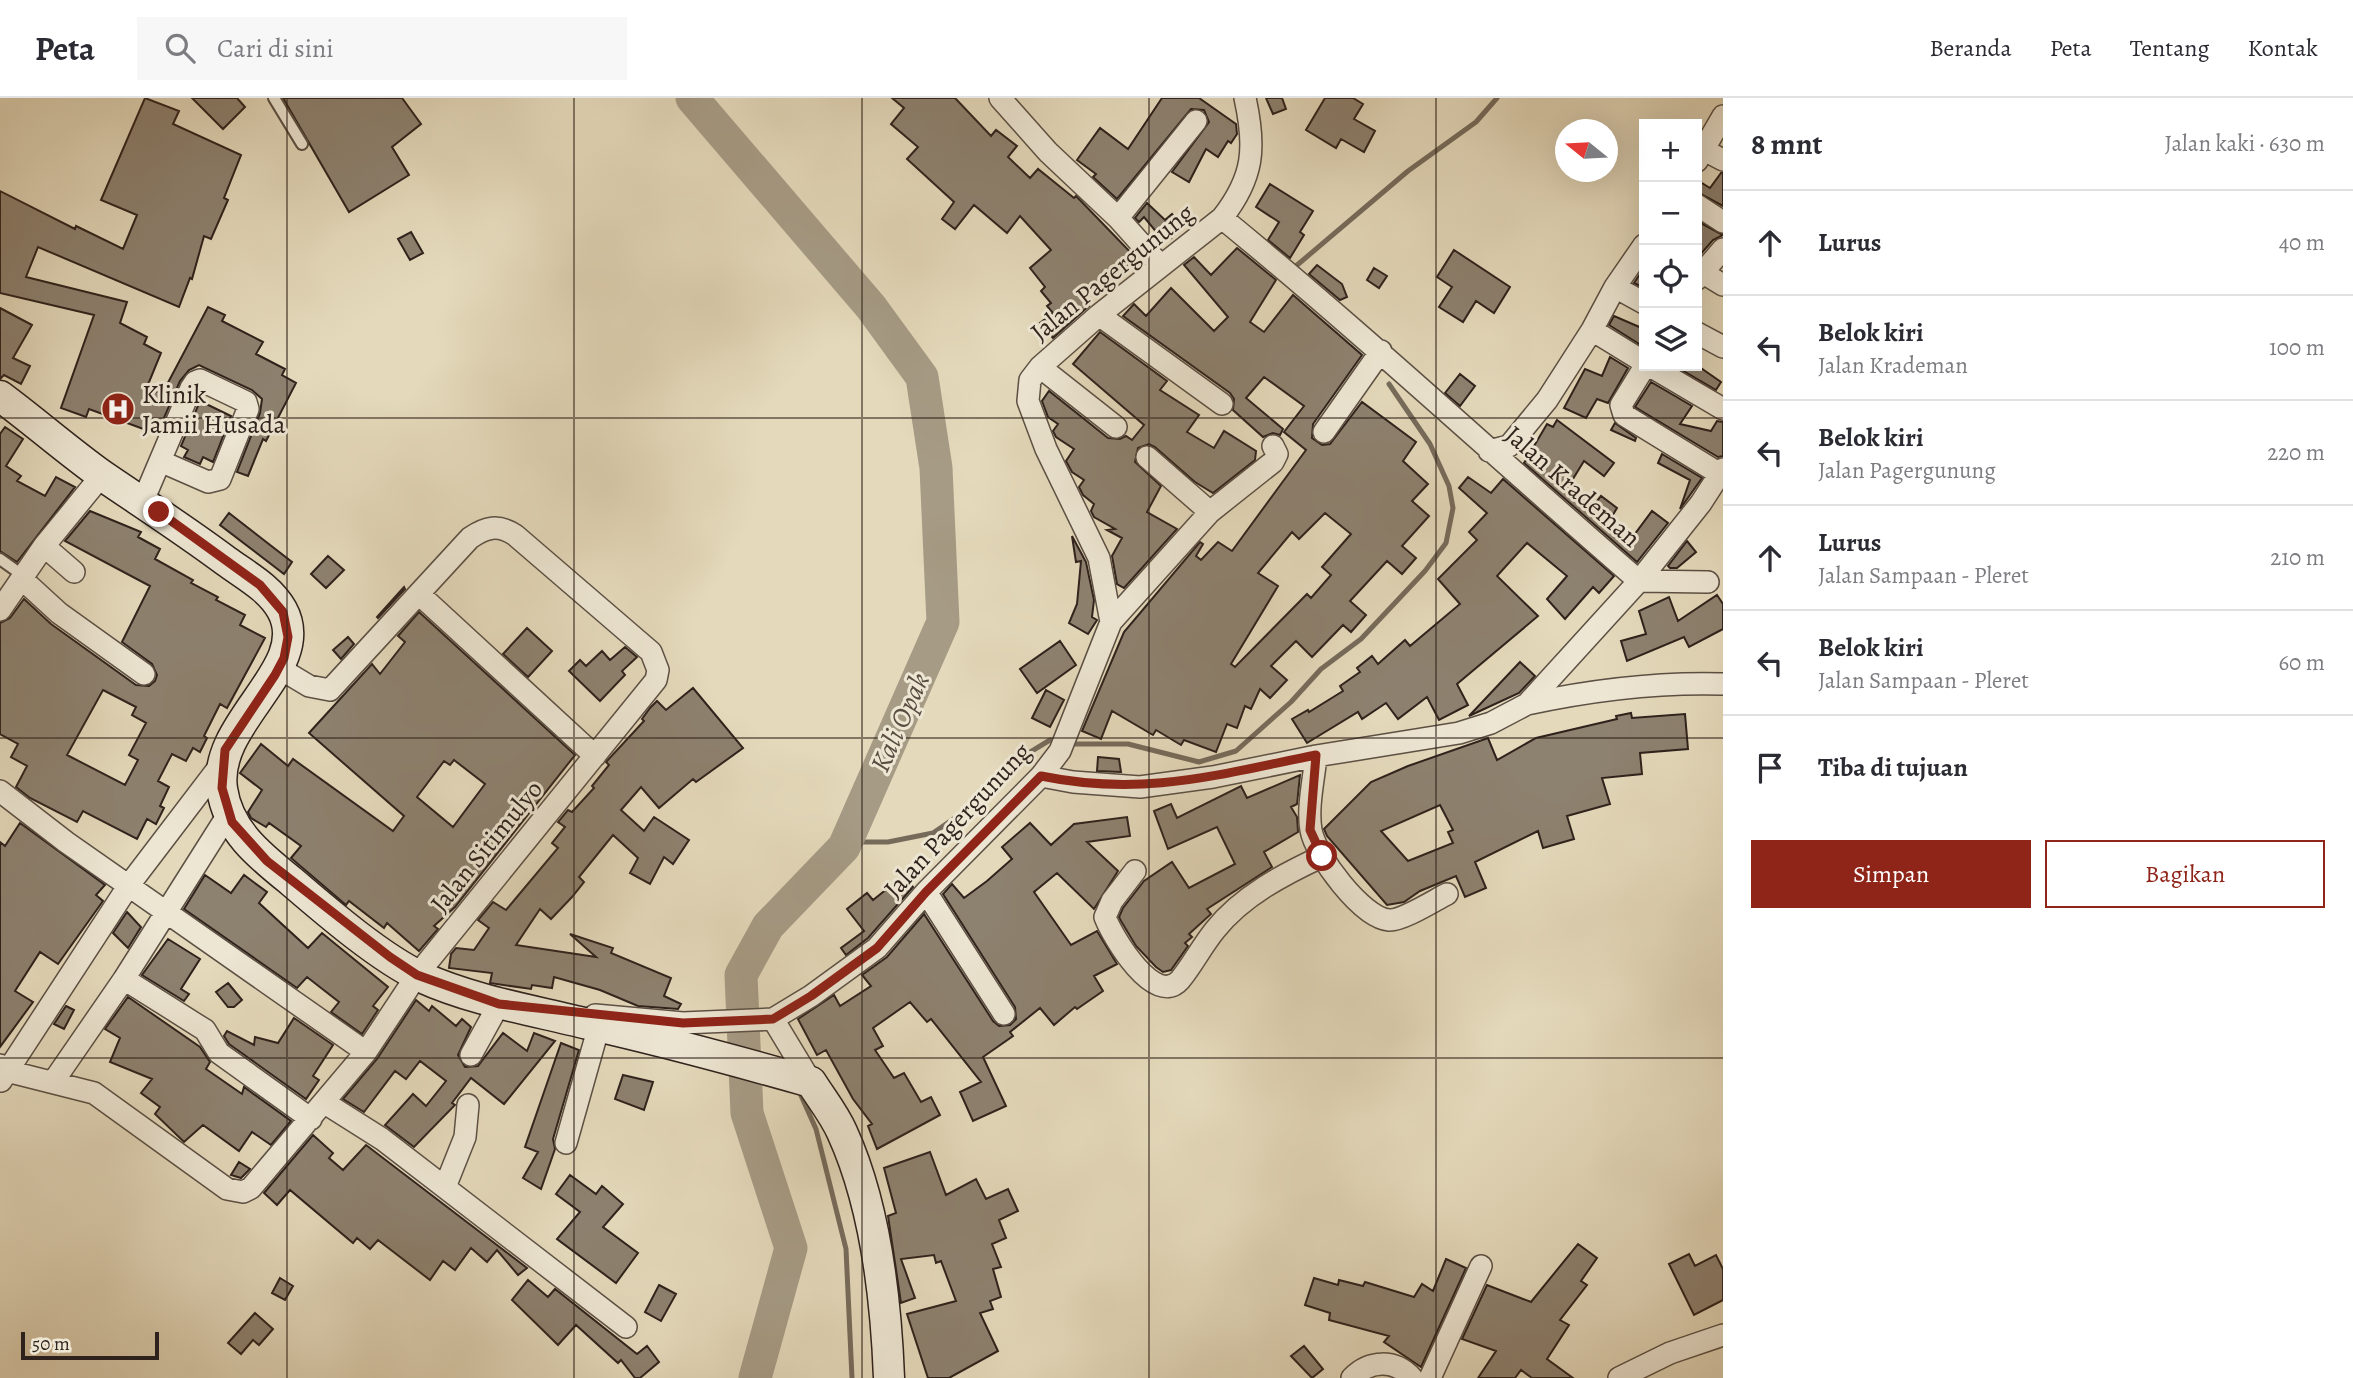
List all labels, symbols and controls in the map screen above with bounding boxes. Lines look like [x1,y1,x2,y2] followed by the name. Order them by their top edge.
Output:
[137,17,627,80] search box
[35,26,95,71] text: Peta
[161,29,199,67] icon: search
[217,31,334,66] text: Cari di sini
[1929,32,2012,64] text: Beranda
[2050,32,2092,64] text: Peta
[2130,32,2210,64] text: Tentang
[2248,32,2318,64] text: Kontak
[1555,119,1618,182] north arrow
[1639,119,1702,371] map controls
[1639,119,1702,182] button: +
[1751,124,1823,164] text: 8 mnt
[2165,128,2325,159] text: Jalan kaki · 630 m
[1639,182,1702,245] button: −
[1023,196,1201,349] street label: Jalan Pagergunung
[1751,224,1789,262] icon: ahead
[1818,225,1881,260] text: Lurus
[2279,227,2325,258] text: 40 m
[1639,245,1702,308] button: locate
[1639,308,1702,371] button: layers
[1818,315,1924,350] text: Belok kiri
[1751,329,1789,367] icon: left
[2269,332,2325,363] text: 100 m
[1818,350,1968,381] text: Jalan Krademan
[142,377,286,442] place label: Klinik Jamii Husada
[99,390,137,428] hospital icon: Klinik Jamii Husada
[1497,418,1648,555] street label: Jalan Krademan
[1818,420,1924,455] text: Belok kiri
[1751,434,1789,472] icon: left
[2267,437,2325,468] text: 220 m
[1818,455,1996,486] text: Jalan Pagergunung
[143,496,174,527] route end
[1818,525,1881,560] text: Lurus
[1751,539,1789,577] icon: ahead
[2270,542,2325,573] text: 210 m
[1818,560,2029,591] text: Jalan Sampaan - Pleret
[1818,630,1924,665] text: Belok kiri
[1751,644,1789,682] icon: left
[2278,647,2325,678] text: 60 m
[1818,665,2029,696] text: Jalan Sampaan - Pleret
[861,667,939,778] water label: Kali Opak
[876,735,1039,906] street label: Jalan Pagergunung
[1751,749,1789,787] icon: arrive
[1818,750,1968,785] text: Tiba di tujuan
[422,773,551,920] street label: Jalan Sitimulyo
[1306,840,1337,871] route start
[1751,840,2031,908] button: Simpan
[2045,840,2325,908] button: Bagikan
[21,1329,159,1361] scale bar
[32,1331,70,1357] text: 50 m

